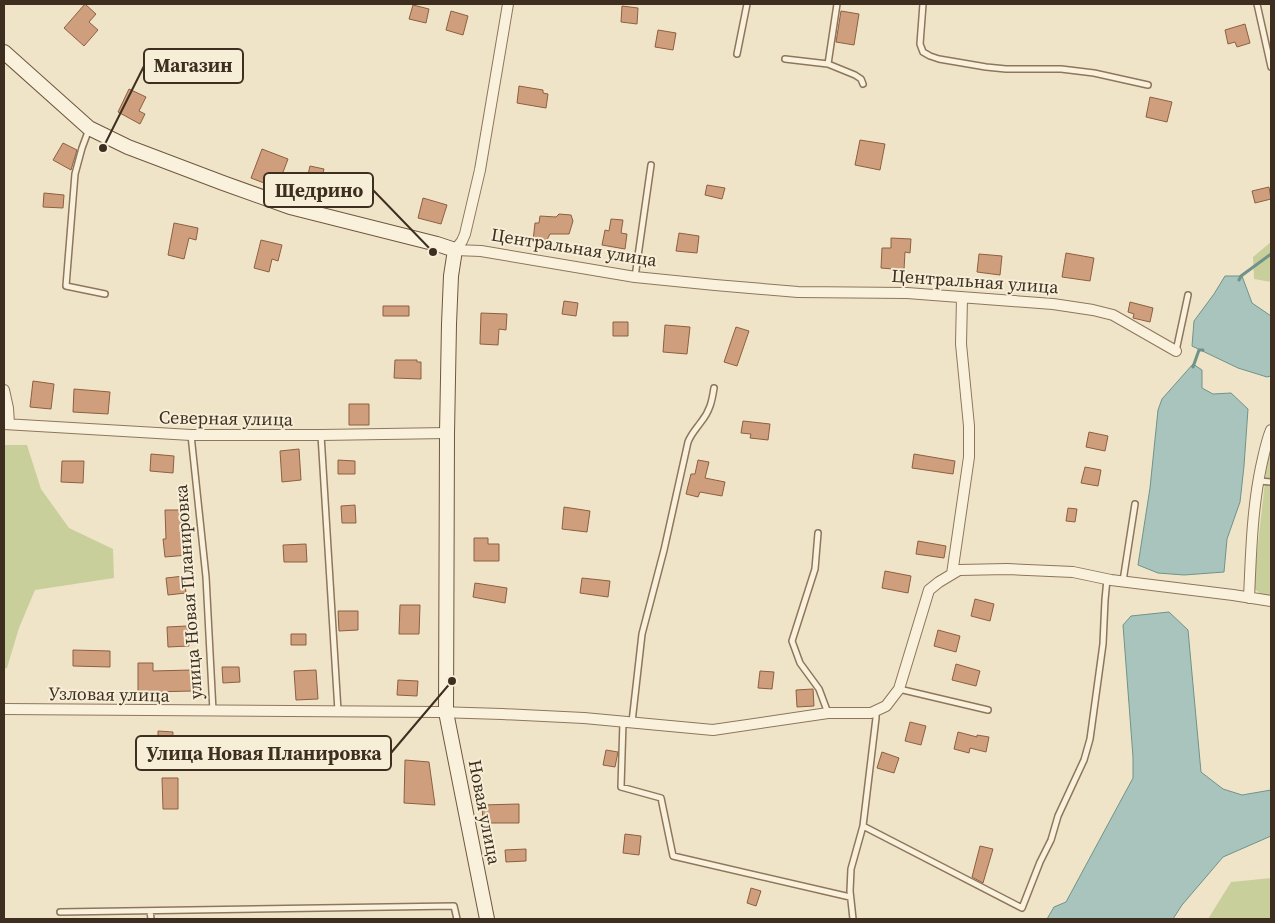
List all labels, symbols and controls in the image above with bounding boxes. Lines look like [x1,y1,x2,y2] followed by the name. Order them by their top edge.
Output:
[144,49,243,83] callout: Магазин
[154,52,232,78] text: Магазин
[264,173,373,207] callout: Щедрино
[275,177,363,203] text: Щедрино
[489,222,660,273] street label: Центральная улица
[890,263,1060,299] street label: Центральная улица
[159,404,294,432] street label: Северная улица
[168,483,208,700] street label: улица Новая Планировка
[48,680,171,708] street label: Узловая улица
[136,736,391,770] callout: Улица Новая Планировка
[146,740,383,766] text: Улица Новая Планировка
[463,757,508,868] street label: Новая улица

